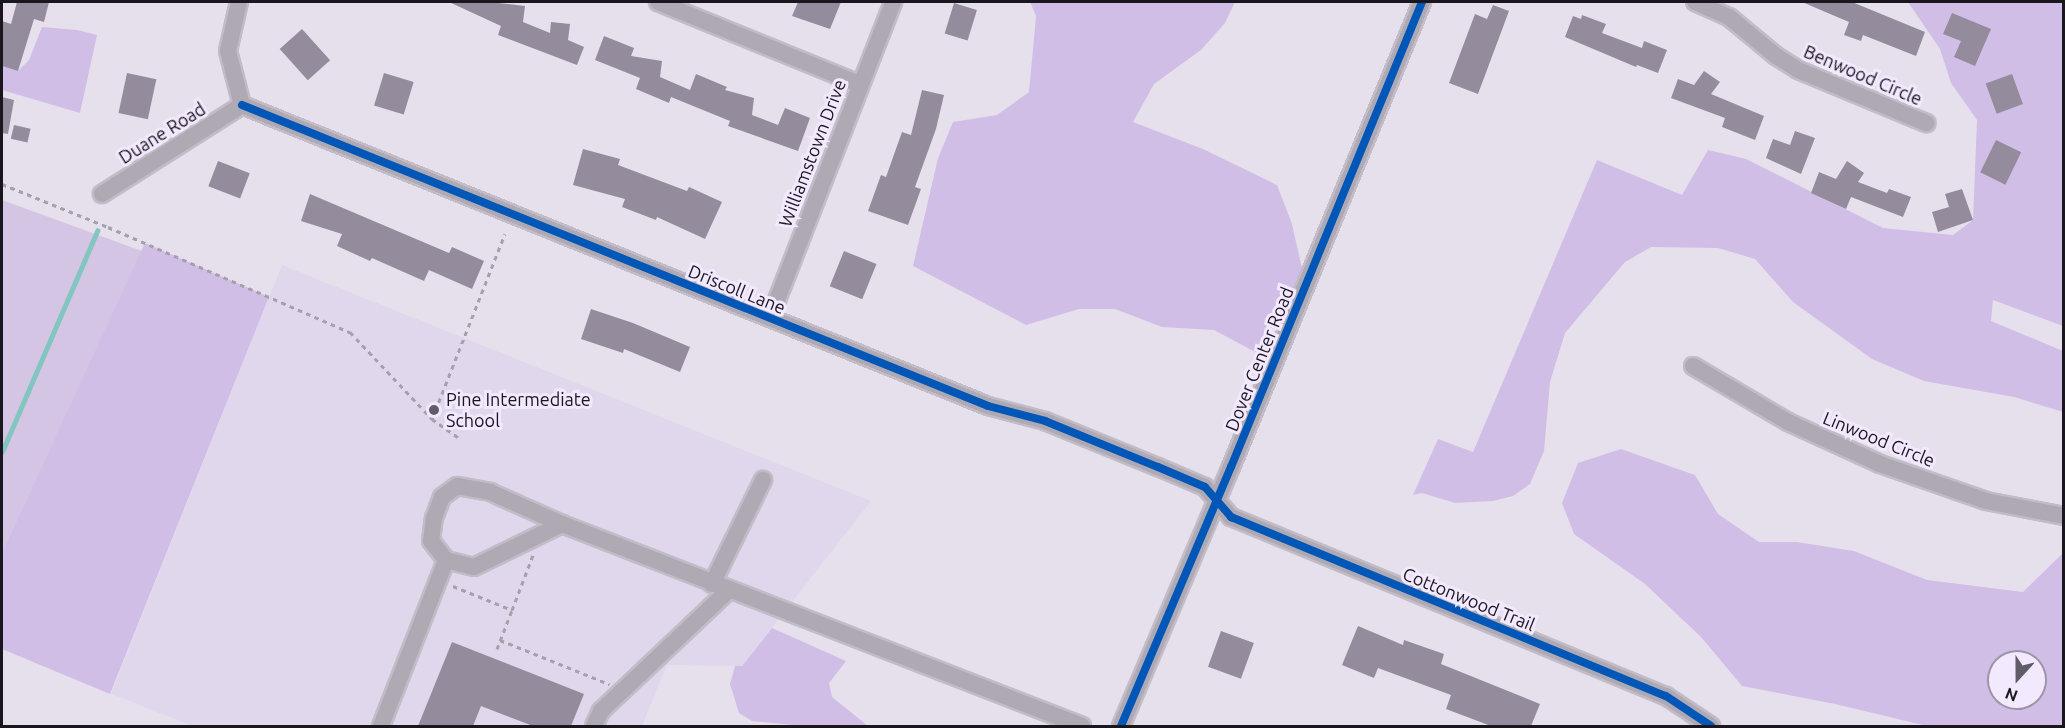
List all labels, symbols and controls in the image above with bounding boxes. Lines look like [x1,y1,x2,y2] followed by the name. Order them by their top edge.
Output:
[1801,40,1925,110] street label: Benwood Circle
[774,76,850,230] street label: Williamstown Drive
[115,98,209,168] street label: Duane Road
[685,260,789,318] street label: Driscoll Lane
[1220,284,1298,434] street label: Dover Center Road
[446,389,591,432] place label: Pine Intermediate School
[427,403,441,417] marker: Pine Intermediate School
[1820,407,1938,471] street label: Linwood Circle
[1400,563,1538,635] street label: Cottonwood Trail
[1987,650,2047,710] north arrow
[2002,684,2020,705] text: N

